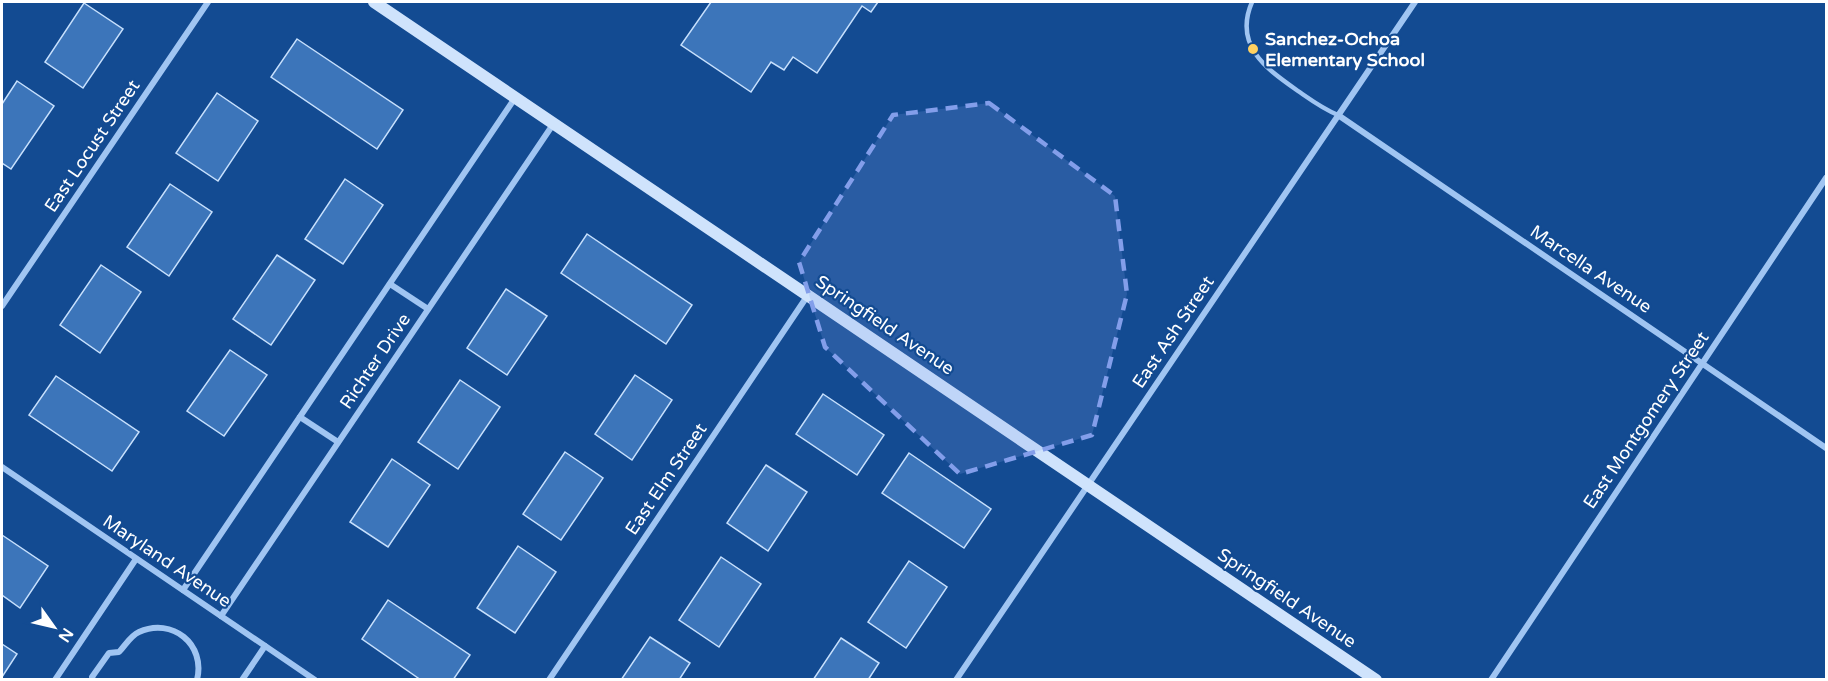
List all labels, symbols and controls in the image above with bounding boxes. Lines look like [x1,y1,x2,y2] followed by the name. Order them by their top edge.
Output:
[1265,28,1425,71] place label: Sanchez-Ochoa Elementary School
[1246,42,1260,56] marker: Sanchez-Ochoa Elementary School
[40,75,145,216] street label: East Locust Street
[1526,220,1656,318] street label: Marcella Avenue
[811,270,959,380] street label: Springfield Avenue
[1127,272,1219,392] street label: East Ash Street
[335,309,415,413] street label: Richter Drive
[1578,327,1714,513] street label: East Montgomery Street
[620,419,712,539] street label: East Elm Street
[99,510,235,612] street label: Maryland Avenue
[1213,543,1361,653] street label: Springfield Avenue
[24,597,84,657] north arrow
[54,624,77,646] text: N

